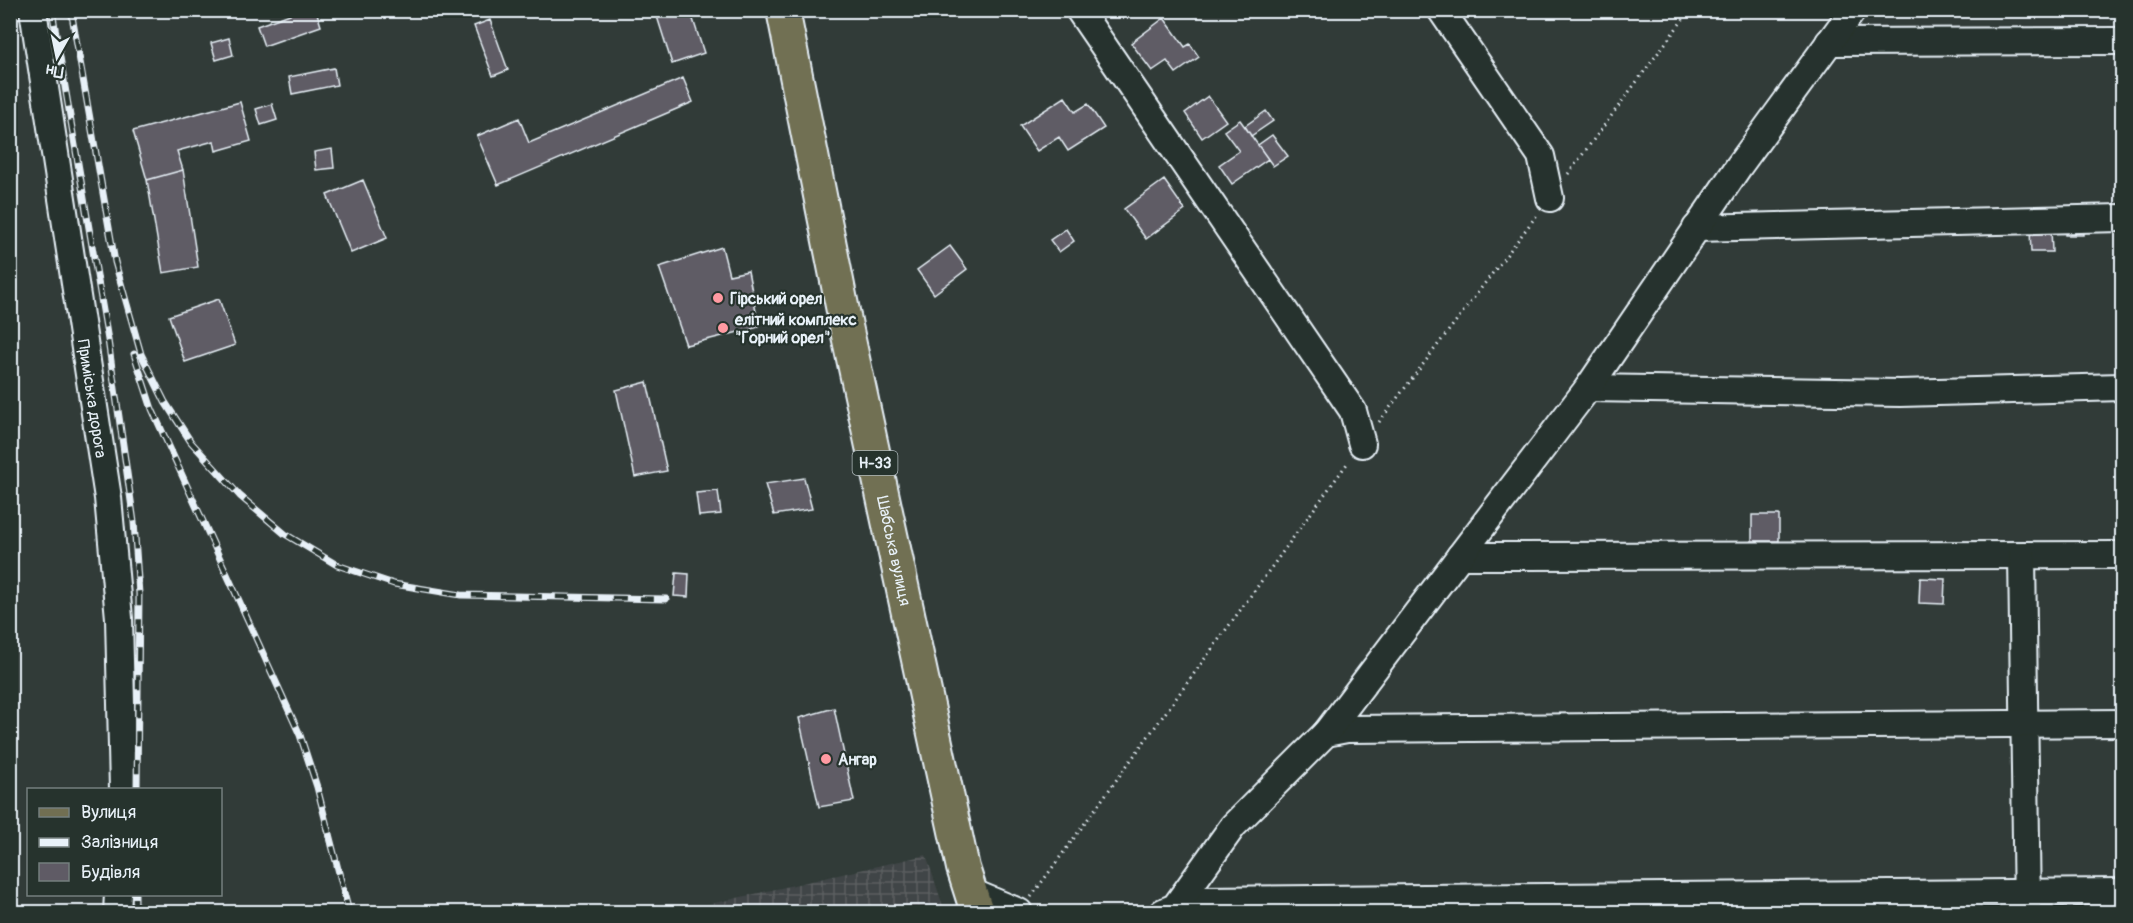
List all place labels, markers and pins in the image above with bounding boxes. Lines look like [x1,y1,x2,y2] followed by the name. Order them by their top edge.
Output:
[730,289,823,309] place label: Гірський орел
[711,291,725,305] marker: Гірський орел
[734,310,857,348] place label: елітний комплекс "Горний орел"
[716,321,730,335] marker: елітний комплекс "Горний орел"
[838,750,877,770] place label: Ангар
[819,752,833,766] marker: Ангар

